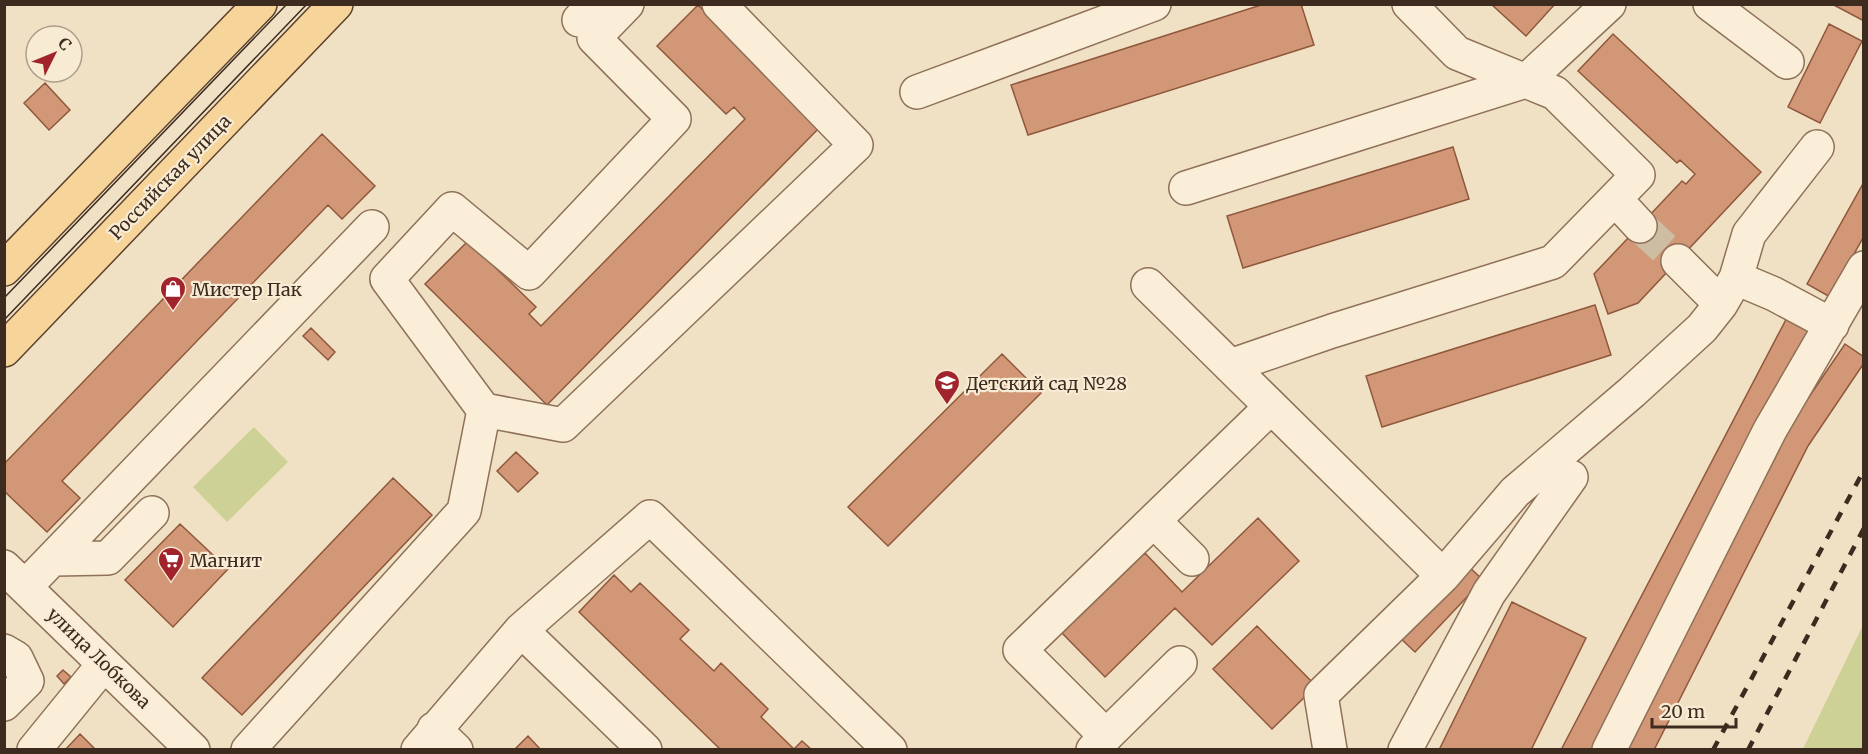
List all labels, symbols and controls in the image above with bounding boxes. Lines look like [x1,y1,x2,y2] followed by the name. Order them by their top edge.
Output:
[24,24,84,84] north arrow
[54,33,76,54] text: С
[104,109,236,244] street label: Российская улица
[158,274,188,312] shop icon: Мистер Пак
[192,278,303,301] place label: Мистер Пак
[932,368,962,406] school or university icon: Детский сад №28
[966,372,1127,395] place label: Детский сад №28
[156,545,186,583] supermarket icon: Магнит
[190,549,262,572] place label: Магнит
[42,603,156,714] street label: улица Лобкова
[1652,691,1736,729] scale bar
[1661,700,1705,723] text: 20 m

